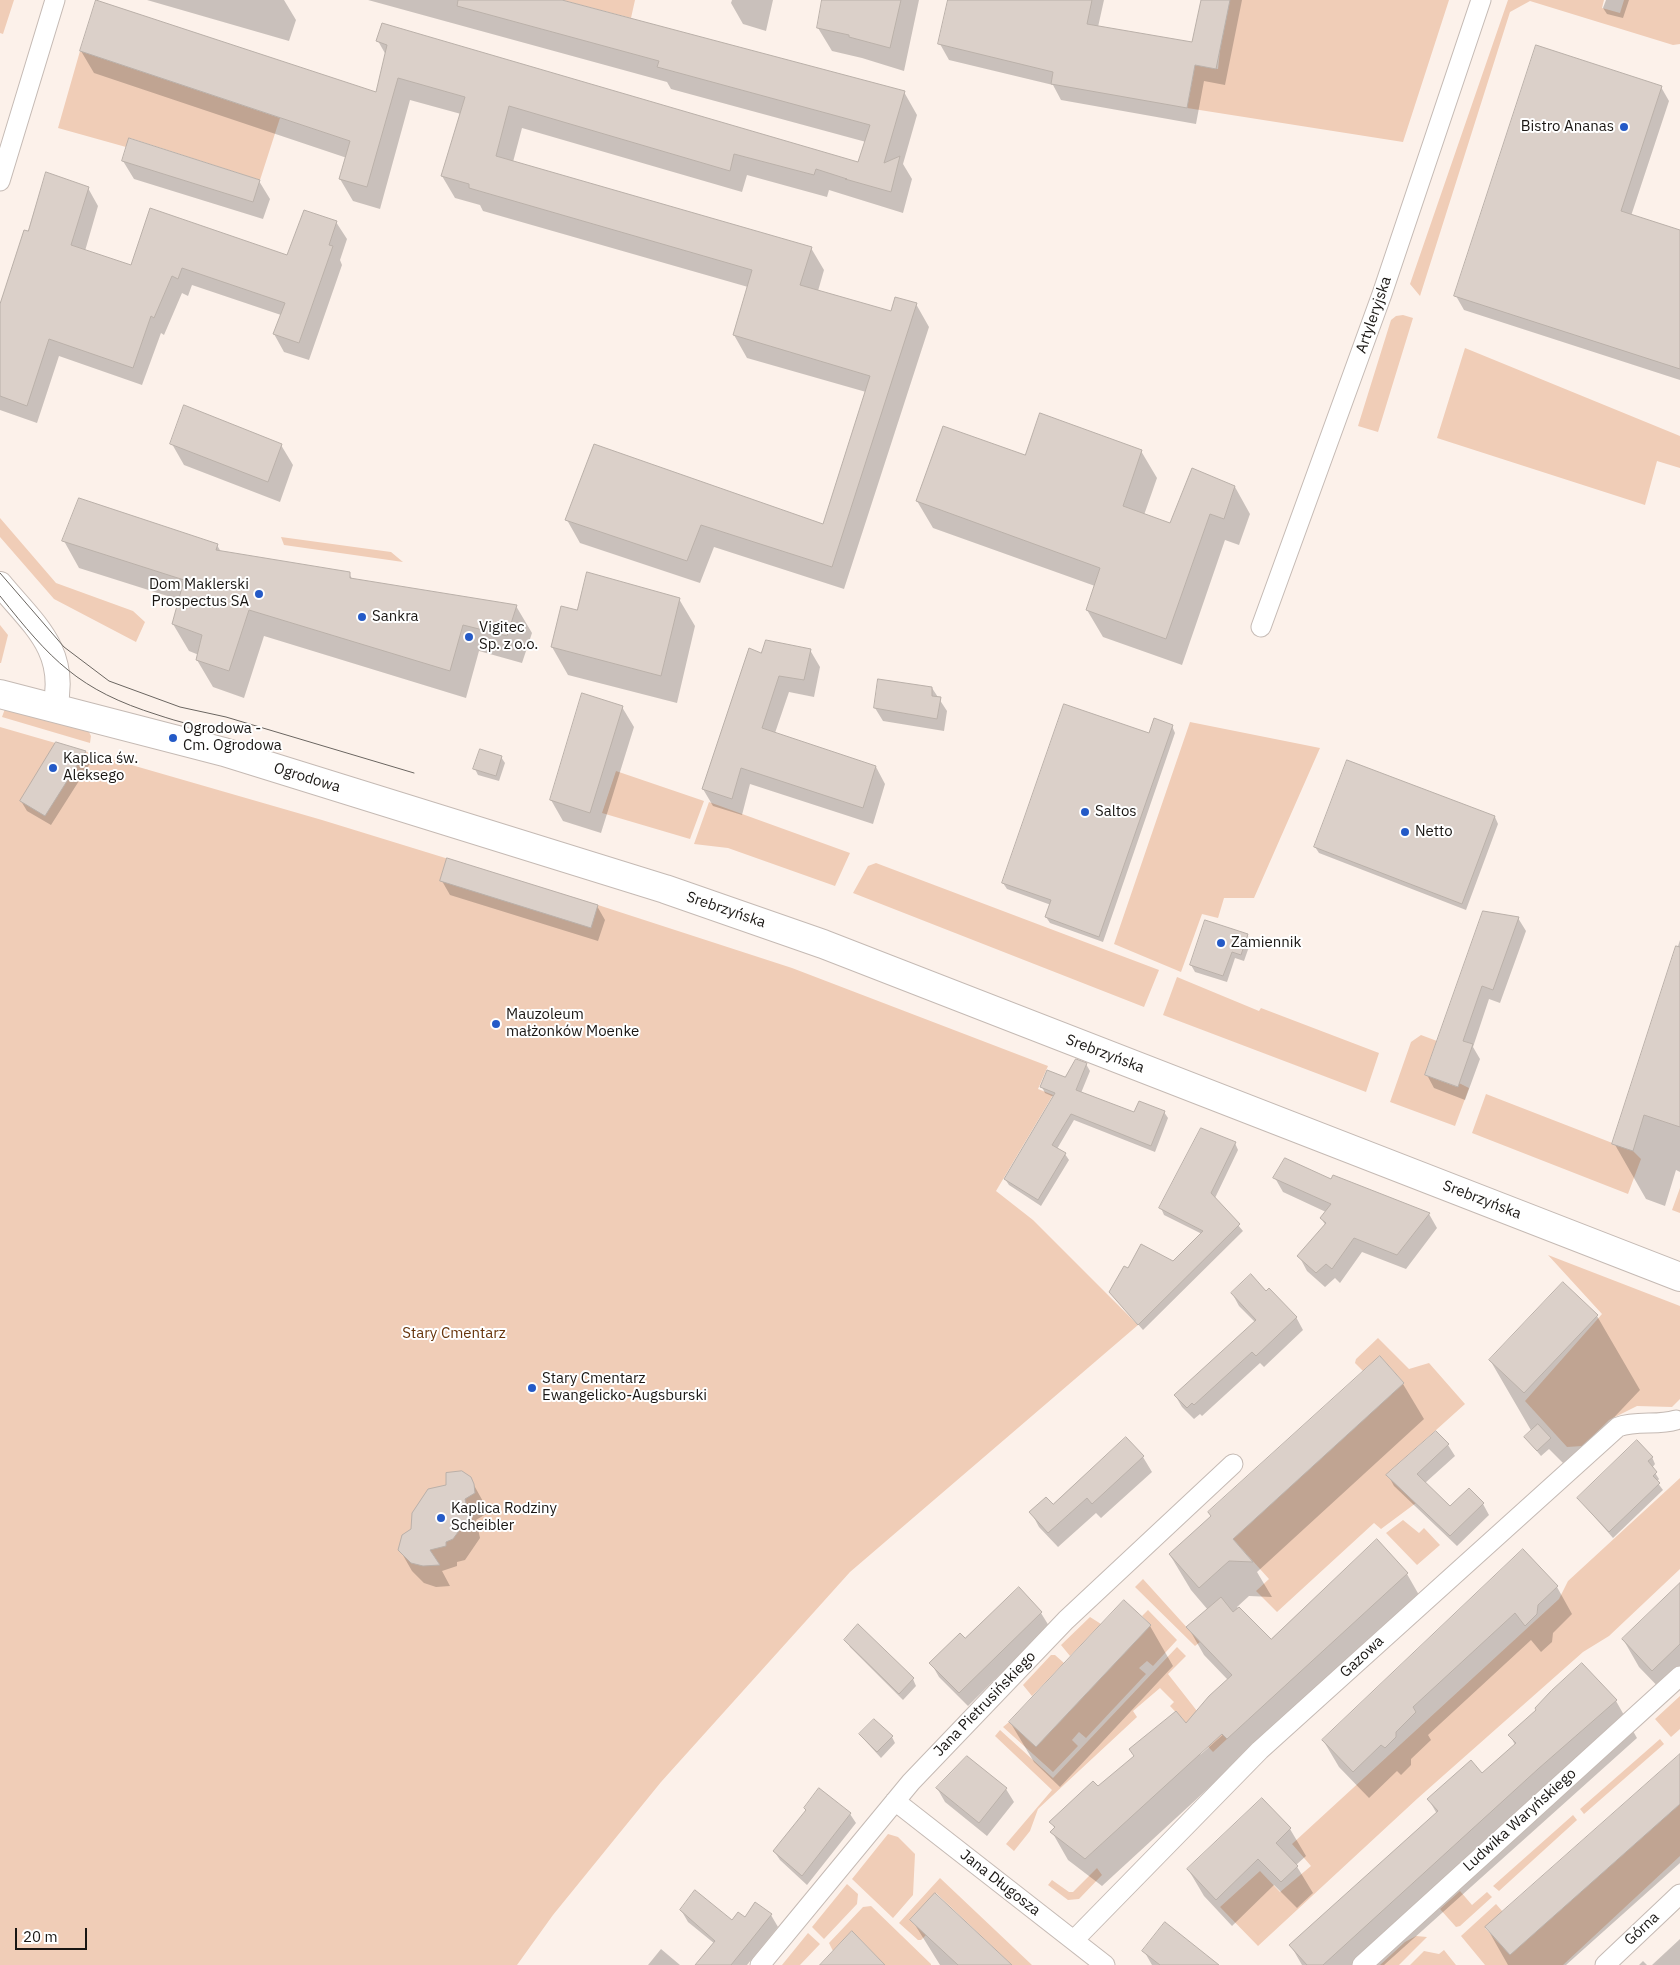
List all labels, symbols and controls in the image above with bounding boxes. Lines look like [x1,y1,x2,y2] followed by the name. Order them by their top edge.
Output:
[1521,118,1614,136] place label: Bistro Ananas
[1618,121,1630,133] marker: Bistro Ananas
[1352,274,1396,356] street label: Artyleryjska
[149,576,249,611] place label: Dom Maklerski Prospectus SA
[253,588,265,600] marker: Dom Maklerski Prospectus SA
[372,608,419,626] place label: Sankra
[356,611,368,623] marker: Sankra
[479,619,538,654] place label: Vigitec Sp. z o.o.
[463,631,475,643] marker: Vigitec Sp. z o.o.
[183,720,282,755] place label: Ogrodowa - Cm. Ogrodowa
[167,732,179,744] marker: Ogrodowa - Cm. Ogrodowa
[63,750,138,785] place label: Kaplica św. Aleksego
[271,759,343,797] street label: Ogrodowa
[47,762,59,774] marker: Kaplica św. Aleksego
[1095,803,1137,821] place label: Saltos
[1079,806,1091,818] marker: Saltos
[1415,823,1453,841] place label: Netto
[1399,826,1411,838] marker: Netto
[684,888,768,932] street label: Srebrzyńska
[1231,934,1301,952] place label: Zamiennik
[1215,937,1227,949] marker: Zamiennik
[506,1006,639,1041] place label: Mauzoleum małżonków Moenke
[490,1018,502,1030] marker: Mauzoleum małżonków Moenke
[1063,1031,1147,1077] street label: Srebrzyńska
[1440,1177,1524,1223] street label: Srebrzyńska
[402,1325,506,1343] park label: Stary Cmentarz
[542,1370,707,1405] place label: Stary Cmentarz Ewangelicko-Augsburski
[526,1382,538,1394] marker: Stary Cmentarz Ewangelicko-Augsburski
[451,1500,557,1535] place label: Kaplica Rodziny Scheibler
[435,1512,447,1524] marker: Kaplica Rodziny Scheibler
[1336,1632,1388,1682] street label: Gazowa
[930,1648,1040,1760] street label: Jana Pietrusińskiego
[1460,1765,1580,1875] street label: Ludwika Waryńskiego
[956,1846,1044,1920] street label: Jana Długosza
[1621,1908,1663,1950] street label: Górna
[18,1918,90,1950] scale bar
[23,1927,58,1946] text: 20 m

